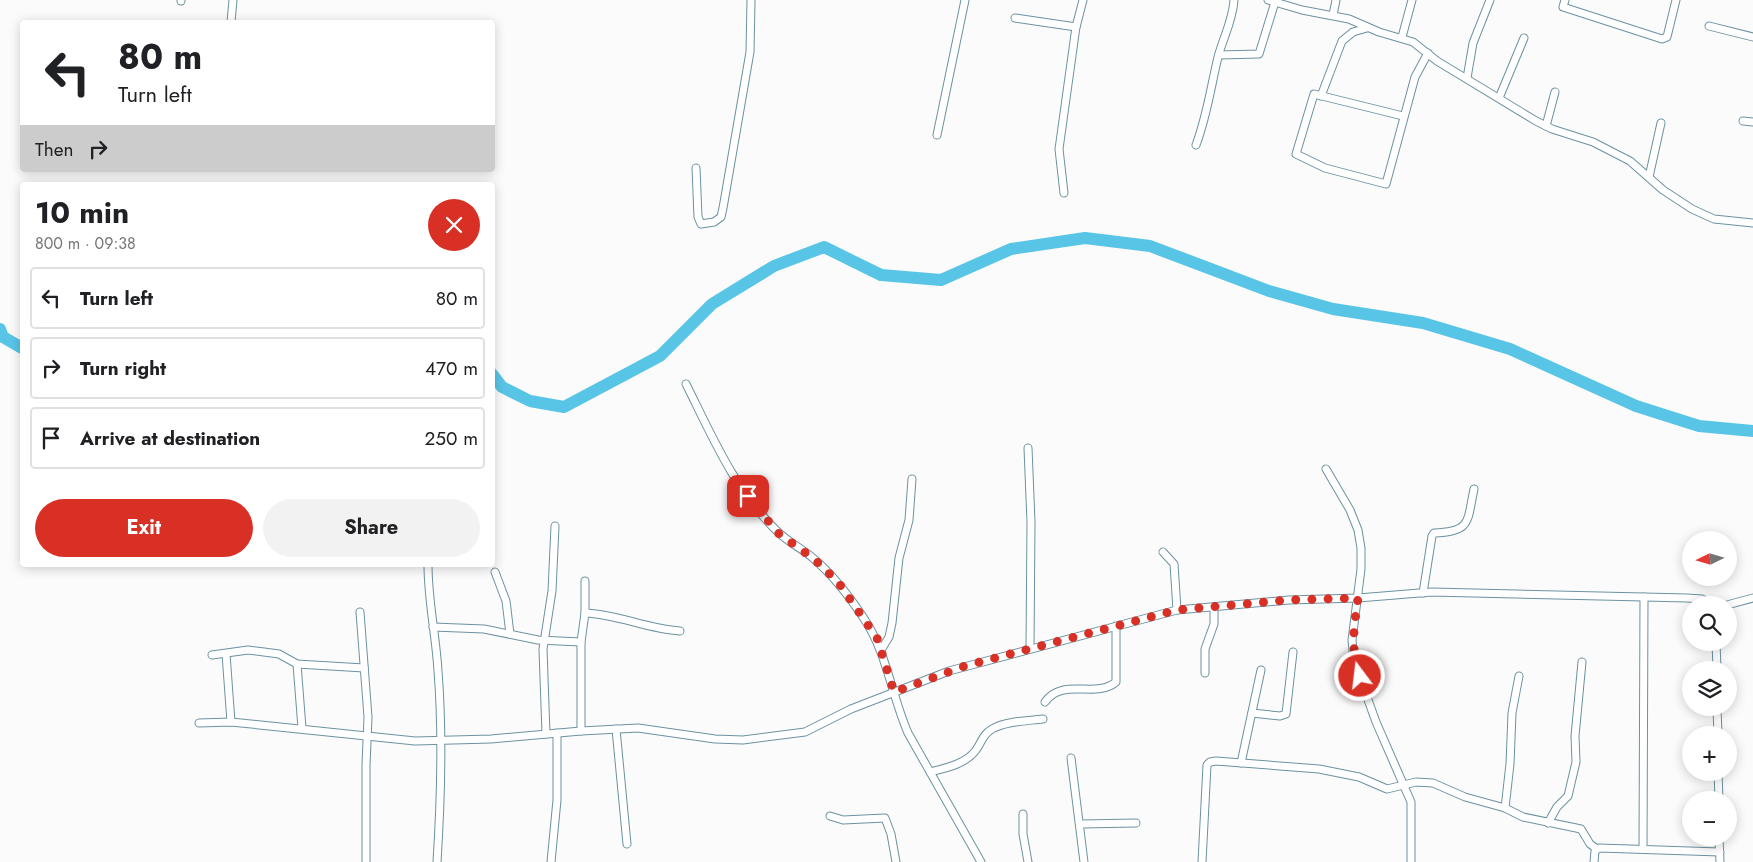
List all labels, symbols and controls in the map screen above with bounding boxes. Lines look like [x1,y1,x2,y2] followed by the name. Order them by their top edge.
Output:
[118,32,202,82] text: 80 m
[35,40,100,105] icon: left
[118,78,192,110] text: Turn left
[84,135,112,163] icon: right
[35,136,74,163] text: Then
[35,191,129,234] text: 10 min
[428,199,480,251] button: close
[35,232,136,255] text: 800 m · 09:38
[37,284,65,312] icon: left
[80,285,153,312] text: Turn left
[436,285,478,312] text: 80 m
[37,354,65,382] icon: right
[80,355,166,382] text: Turn right
[425,355,478,382] text: 470 m
[37,424,65,452] icon: arrive
[80,425,260,452] text: Arrive at destination
[425,425,478,452] text: 250 m
[727,475,769,517] pin
[734,482,762,510] icon: arrive
[35,499,253,557] button: Exit
[263,499,480,557] button: Share
[1682,531,1738,586] north arrow
[1682,531,1737,846] map controls
[1682,596,1737,651] button: search
[1333,649,1385,701] position arrow
[1682,661,1737,716] button: layers
[1682,726,1737,781] button: +
[1682,791,1737,846] button: −

